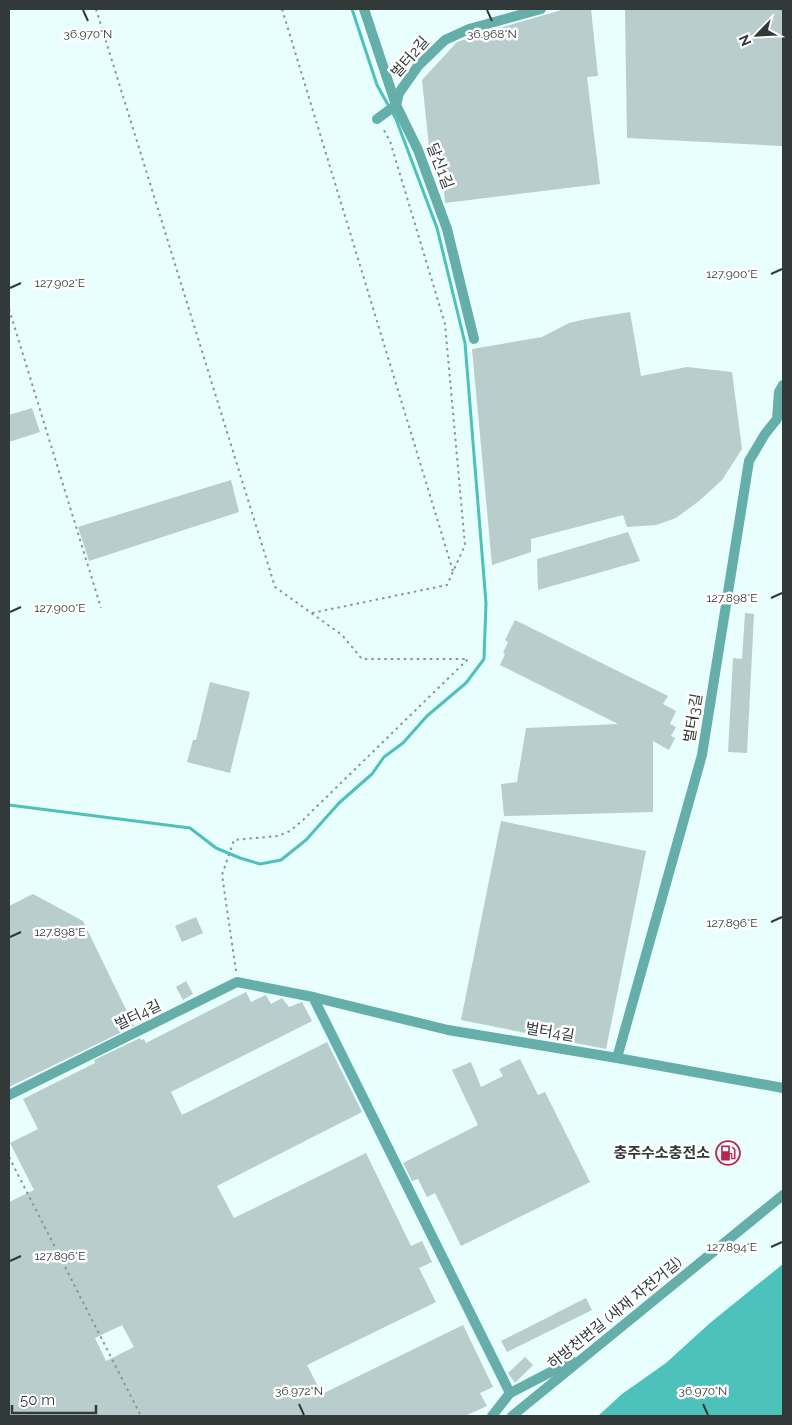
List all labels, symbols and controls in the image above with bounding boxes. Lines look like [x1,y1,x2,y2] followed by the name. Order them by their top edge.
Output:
[732,10,782,60] north arrow
[64,27,112,41] text: 36.970°N
[467,27,517,41] text: 36.968°N
[736,32,755,48] text: N
[387,33,433,81] street label: 벌터2길
[423,140,457,192] street label: 달신1길
[706,267,758,281] text: 127.900°E
[35,276,85,290] text: 127.902°E
[706,591,758,605] text: 127.898°E
[34,601,86,615] text: 127.900°E
[680,692,706,744] street label: 벌터3길
[706,916,758,930] text: 127.896°E
[34,925,86,939] text: 127.898°E
[112,996,164,1034] street label: 벌터4길
[524,1019,576,1045] street label: 벌터4길
[715,1140,741,1166] fuel station icon: 충주수소충전소
[613,1144,710,1162] place label: 충주수소충전소
[707,1240,757,1254] text: 127.894°E
[34,1249,86,1263] text: 127.896°E
[544,1253,686,1373] street label: 하방천변길 (새재 자전거길)
[12,1382,96,1414] scale bar
[275,1384,323,1398] text: 36.972°N
[679,1384,727,1398] text: 36.970°N
[20,1391,55,1409] text: 50 m

